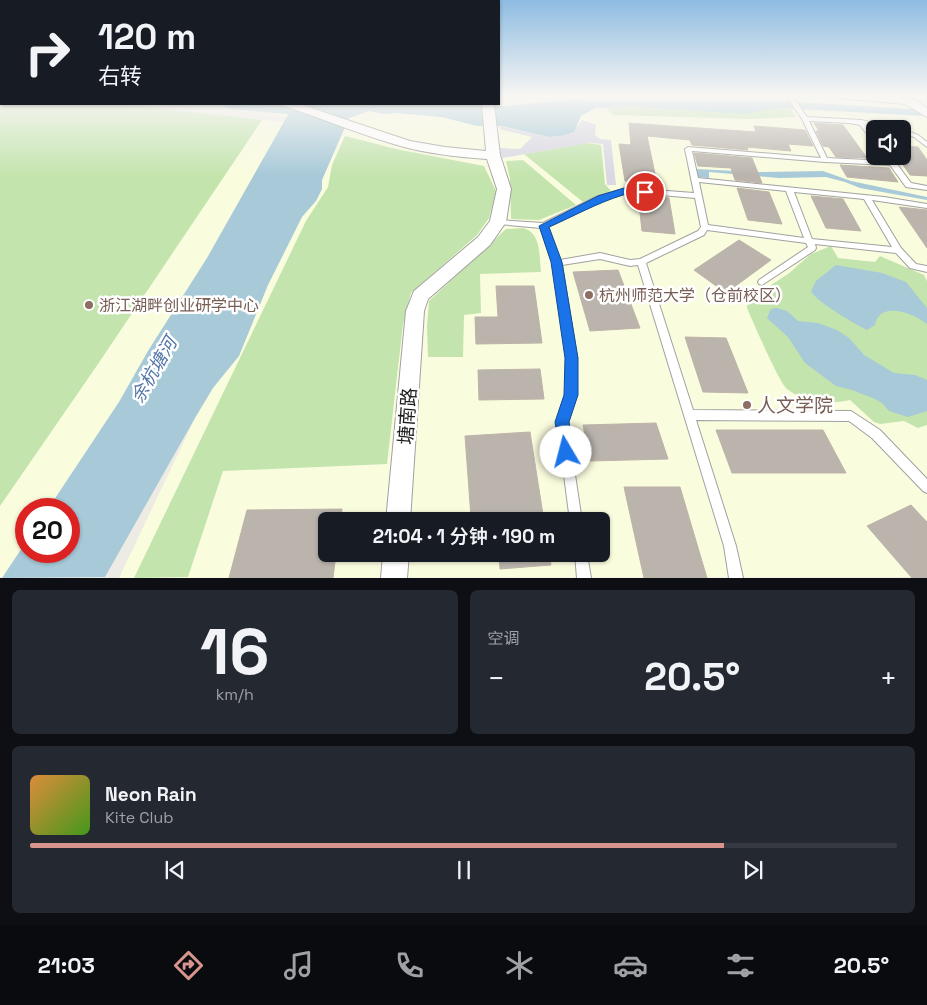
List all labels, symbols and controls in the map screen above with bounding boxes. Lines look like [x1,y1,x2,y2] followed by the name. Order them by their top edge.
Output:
[98,15,196,59] text: 120 m
[15,20,80,85] icon: right
[98,62,142,90] text: 右转
[866,120,911,165] map controls
[866,120,911,165] button: sound
[624,171,666,213] pin
[631,178,659,206] icon: arrive
[599,285,791,306] place label: 杭州师范大学（仓前校区）
[583,289,595,301] marker: 杭州师范大学（仓前校区）
[99,295,259,316] place label: 浙江湖畔创业研学中心
[83,299,95,311] marker: 浙江湖畔创业研学中心
[126,330,183,407] water label: 余杭塘河
[393,387,422,445] street label: 塘南路
[757,393,833,418] place label: 人文学院
[741,399,753,411] marker: 人文学院
[539,425,591,477] position arrow
[15,498,80,563] speed limit sign: 20
[373,524,555,549] text: 21:04 · 1 分钟 · 190 m
[200,610,270,693] text: 16
[488,628,520,649] text: 空调
[644,653,740,701] text: 20.5°
[488,660,505,696] text: −
[880,660,897,696] text: +
[216,684,254,705] text: km/h
[105,782,197,807] text: Neon Rain
[105,807,174,828] text: Kite Club
[161,856,189,884] icon: previous
[450,856,478,884] icon: pause
[739,856,767,884] icon: next
[171,948,206,983] icon: directions
[281,948,316,983] icon: music
[392,948,427,983] icon: phone
[502,948,537,983] icon: climate
[613,948,648,983] icon: car
[723,948,758,983] icon: filters
[38,951,95,979] text: 21:03
[834,951,889,979] text: 20.5°

